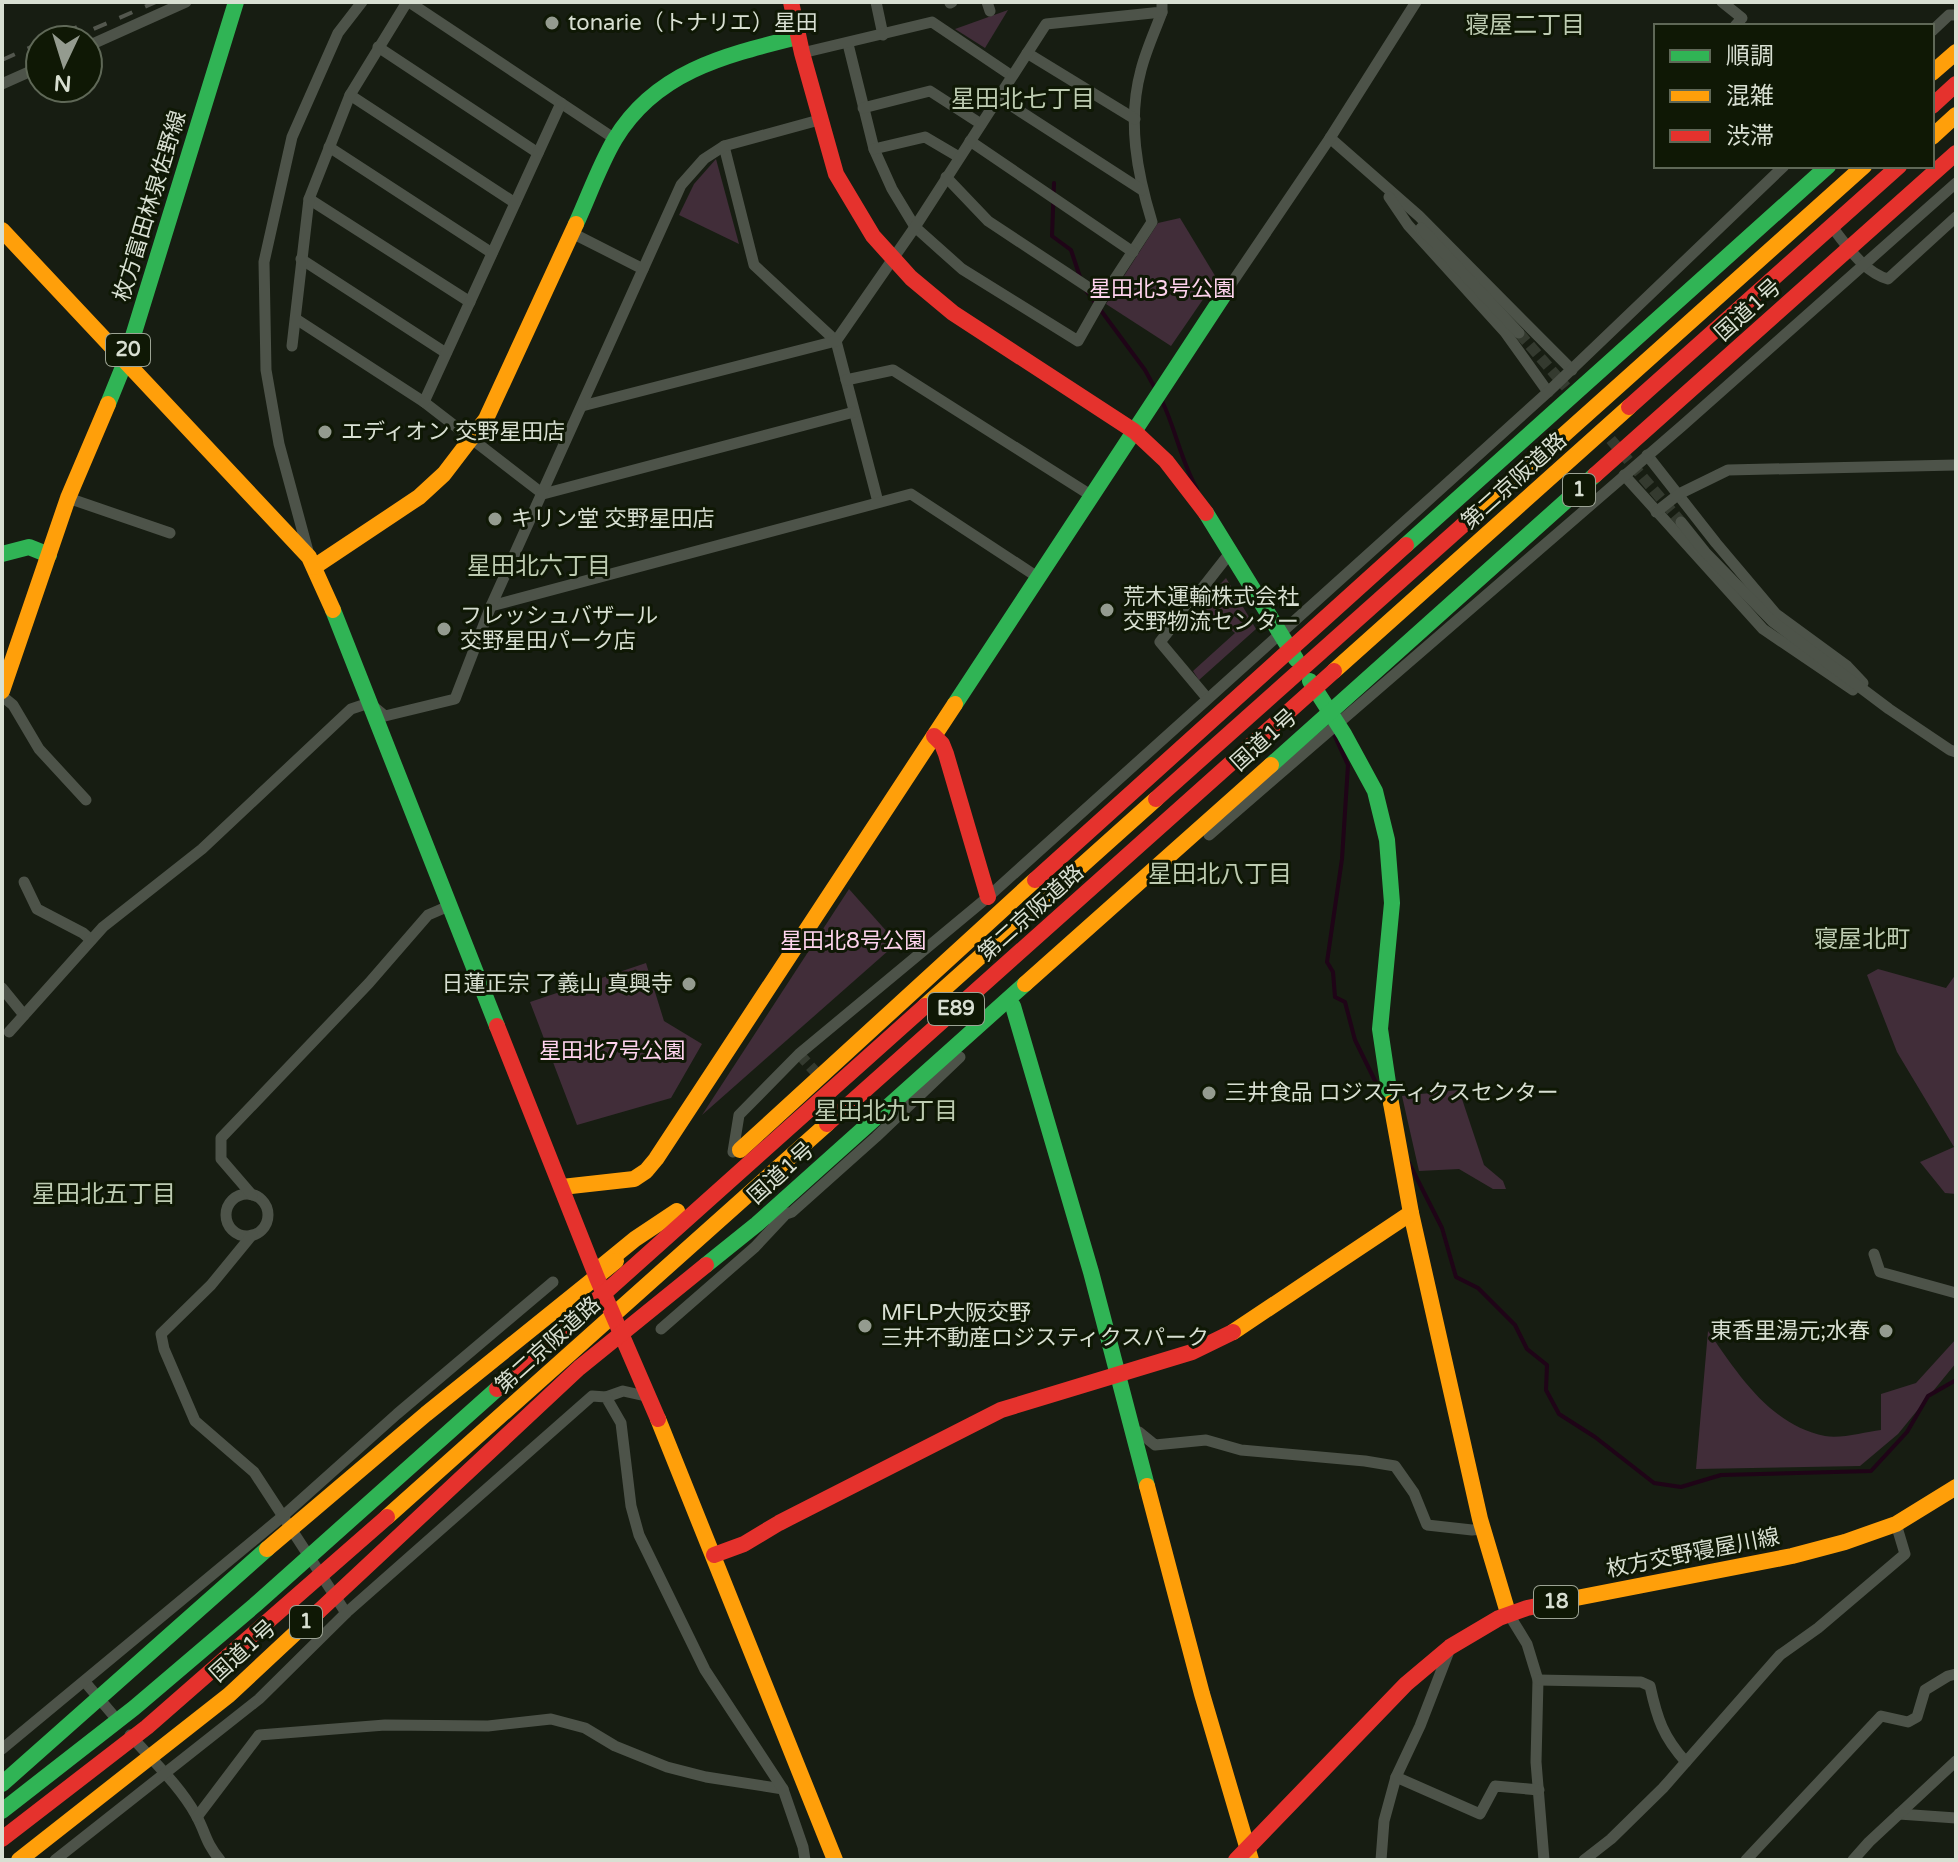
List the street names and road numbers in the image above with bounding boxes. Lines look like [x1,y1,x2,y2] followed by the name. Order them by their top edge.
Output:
[109,108,191,304] street label: 枚方富田林泉佐野線
[1710,274,1786,346] street label: 国道1号
[106,334,150,366] road number: 20
[1456,427,1572,535] street label: 第二京阪道路
[1563,474,1595,506] road number: 1
[1226,704,1302,776] street label: 国道1号
[973,859,1089,967] street label: 第二京阪道路
[928,993,984,1025] road number: E89
[743,1137,819,1209] street label: 国道1号
[490,1291,606,1399] street label: 第二京阪道路
[1604,1523,1782,1583] street label: 枚方交野寝屋川線
[1534,1586,1578,1618] road number: 18
[290,1606,322,1638] road number: 1
[205,1615,281,1687] street label: 国道1号

